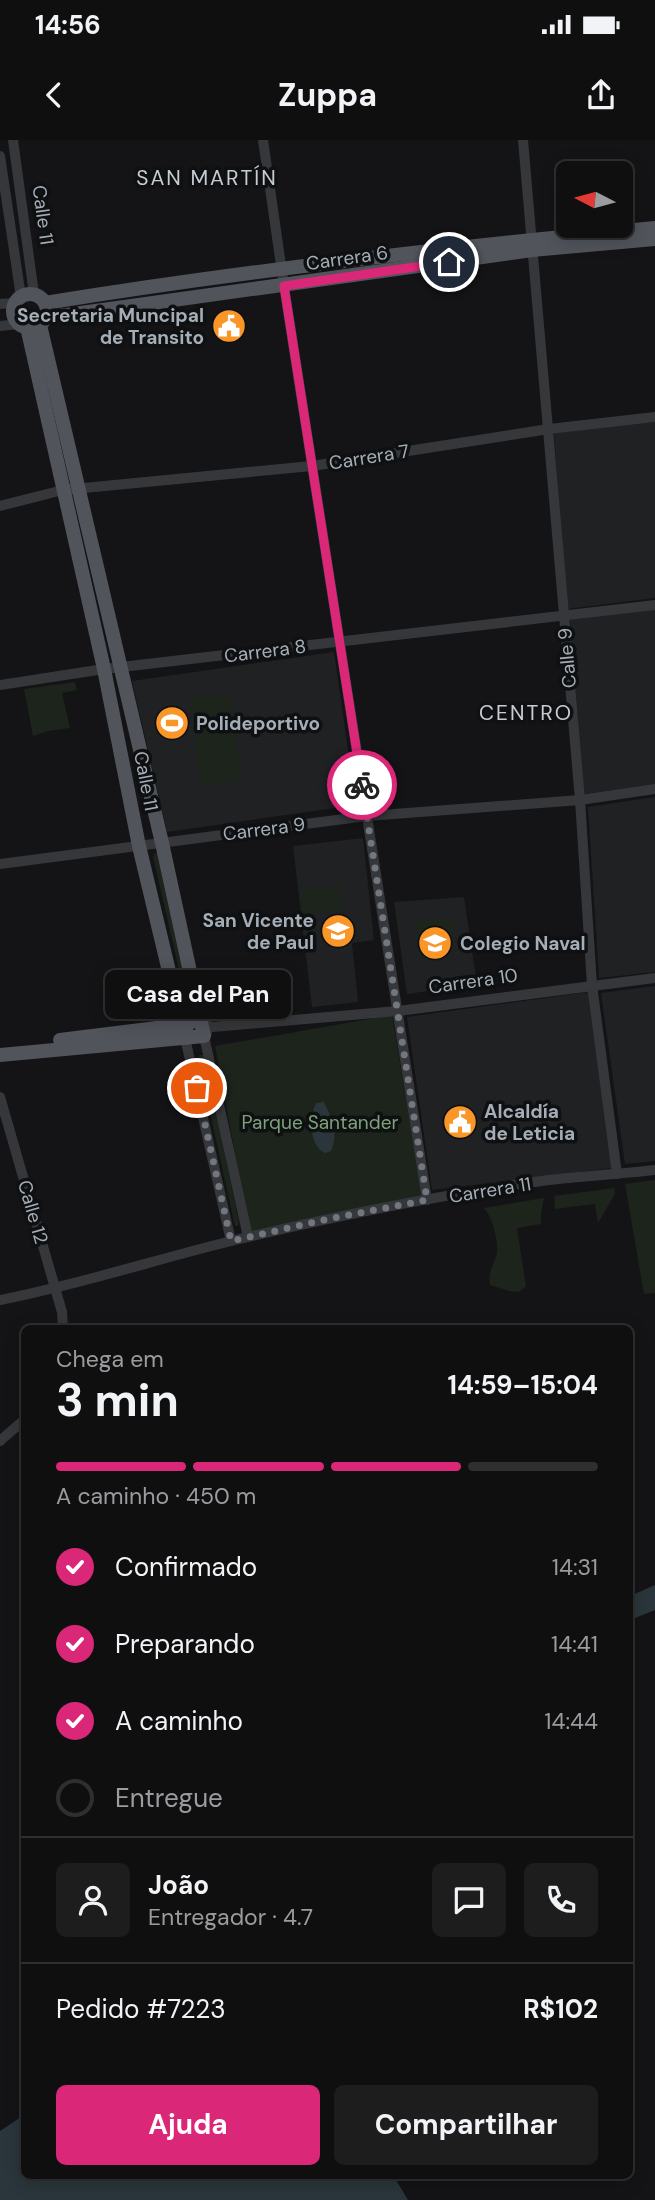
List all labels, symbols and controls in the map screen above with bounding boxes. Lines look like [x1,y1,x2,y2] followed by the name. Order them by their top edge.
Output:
[35,8,101,42] text: 14:56
[278,74,377,116] text: Zuppa
[35,76,73,114] icon: back
[582,76,620,114] icon: share
[556,161,634,238] north arrow
[556,161,633,238] map controls
[136,164,278,192] district label: SAN MARTÍN
[26,183,60,247] street label: Calle 11
[419,232,479,292] pin
[304,240,390,276] street label: Carrera 6
[430,243,468,281] icon: home
[17,303,204,350] place label: Secretaria Muncipal de Transito
[210,307,248,345] public building icon: Secretaria Muncipal de Transito
[327,438,411,476] street label: Carrera 7
[552,627,582,689] street label: Calle 9
[223,634,307,668] street label: Carrera 8
[479,699,573,727] district label: CENTRO
[153,704,191,742] sports icon: Polideportivo
[196,711,320,736] place label: Polideportivo
[128,749,164,813] street label: Calle 11
[327,750,397,820] courier
[343,766,381,804] icon: bike
[221,812,307,846] street label: Carrera 9
[202,908,314,955] place label: San Vicente de Paul
[319,912,357,950] school or university icon: San Vicente de Paul
[416,924,454,962] school or university icon: Colegio Naval
[460,931,586,956] place label: Colegio Naval
[427,962,519,1000] street label: Carrera 10
[104,969,290,1018] callout: Casa del Pan
[126,979,270,1009] text: Casa del Pan
[167,1058,227,1118] pin
[178,1069,216,1107] icon: bag
[484,1099,575,1146] place label: Alcaldía de Leticia
[441,1103,479,1141] public building icon: Alcaldía de Leticia
[242,1110,398,1135] park label: Parque Santander
[447,1171,533,1209] street label: Carrera 11
[12,1177,54,1247] street label: Calle 12
[56,1344,164,1374] text: Chega em
[447,1368,598,1402] text: 14:59–15:04
[56,1370,179,1430] text: 3 min
[56,1481,256,1511] text: A caminho · 450 m
[56,1548,94,1586] icon: check
[115,1550,257,1584] text: Confirmado
[552,1552,598,1582] text: 14:31
[56,1625,94,1663] icon: check
[115,1627,255,1661] text: Preparando
[551,1629,598,1659] text: 14:41
[56,1702,94,1740] icon: check
[115,1704,243,1738] text: A caminho
[544,1706,598,1736] text: 14:44
[115,1781,223,1815] text: Entregue
[56,1863,130,1937] button: person
[432,1863,506,1937] button: chat
[524,1863,598,1937] button: phone
[148,1868,209,1902] text: João
[148,1902,313,1932] text: Entregador · 4.7
[56,1992,226,2026] text: Pedido #7223
[523,1992,598,2026] text: R$102
[56,2085,320,2165] button: Ajuda
[334,2085,598,2165] button: Compartilhar

